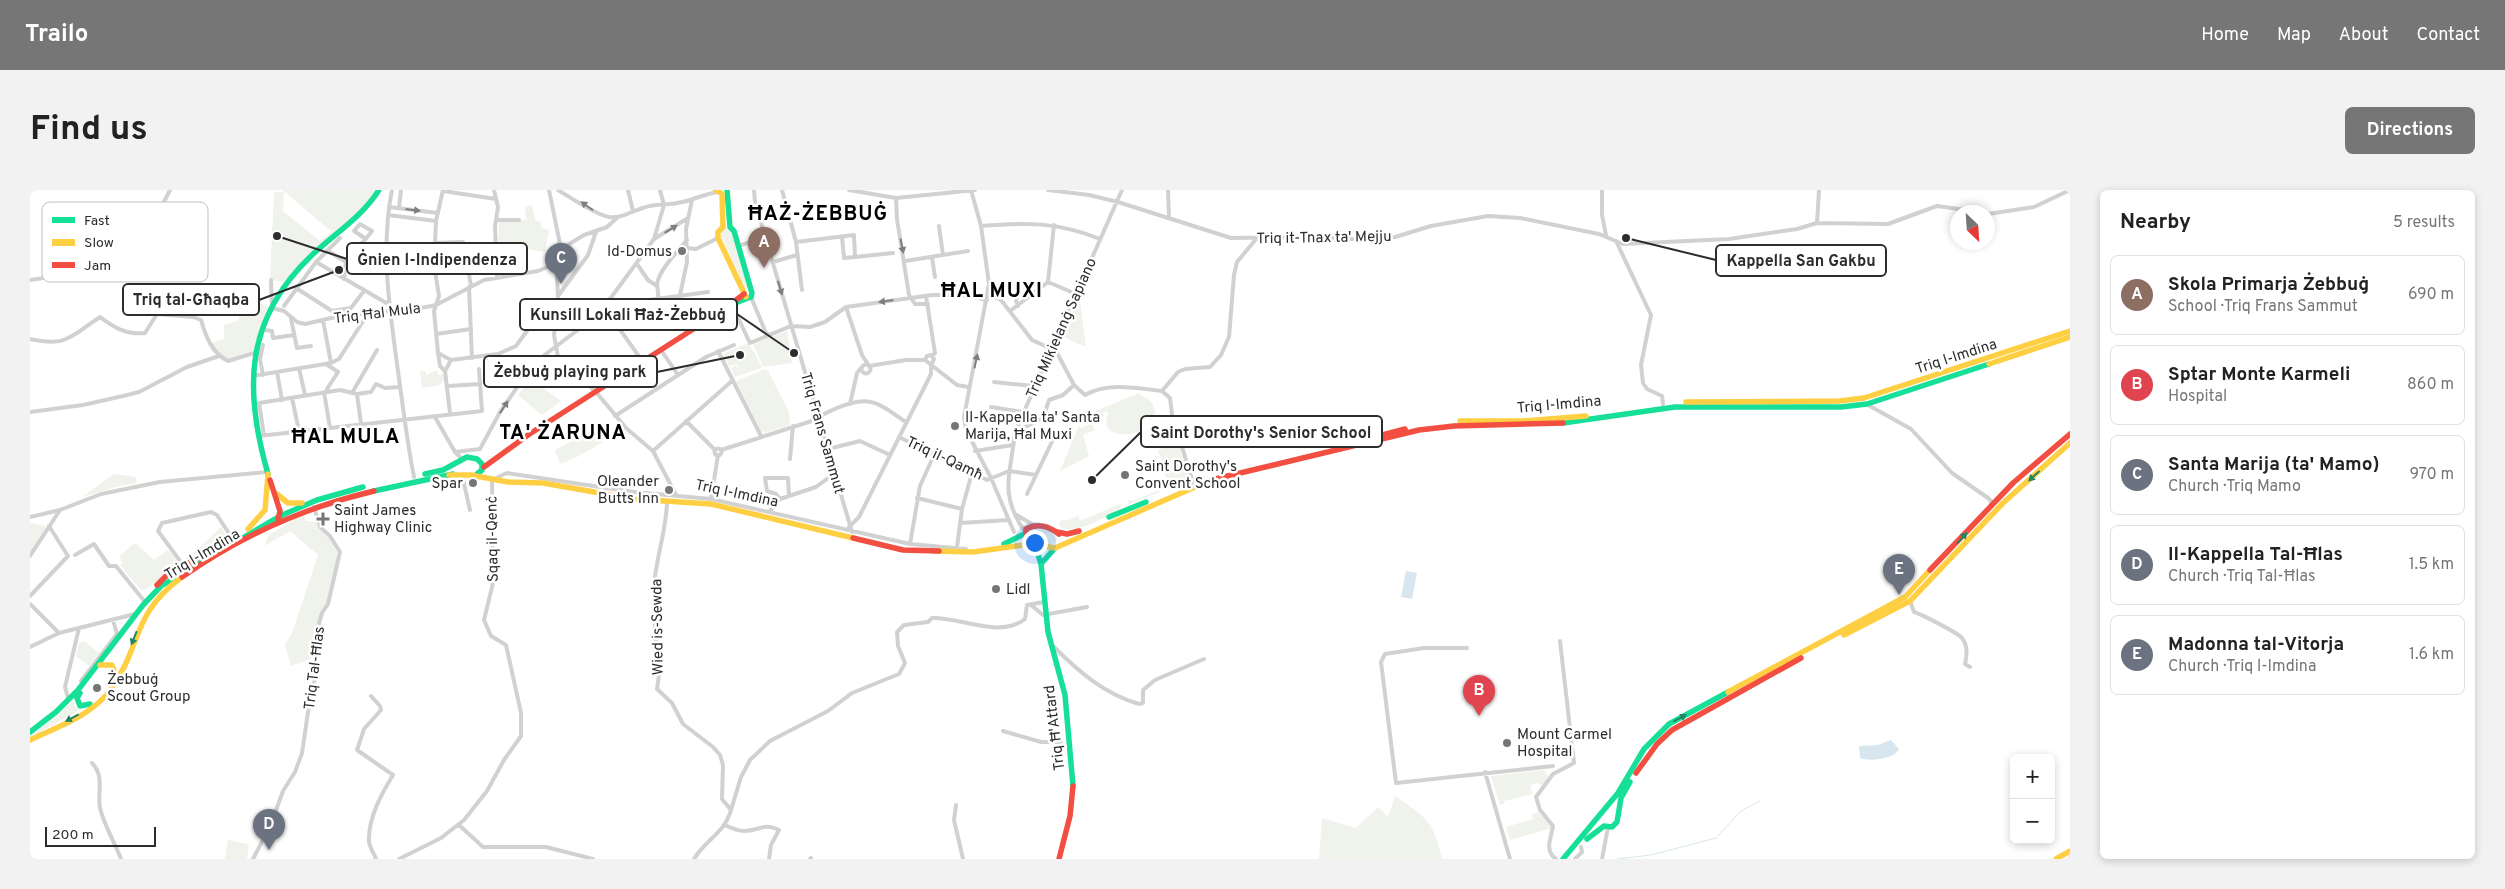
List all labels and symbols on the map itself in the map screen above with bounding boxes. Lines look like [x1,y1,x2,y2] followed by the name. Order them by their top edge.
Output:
[748,200,888,228] district label: ĦAŻ-ŻEBBUĠ
[580,201,594,211] one-way arrow
[42,202,208,282] legend
[1950,205,1995,250] north arrow
[405,206,421,214] one-way arrow
[84,213,110,230] text: Fast
[665,224,678,233] one-way arrow
[748,227,780,268] pin: A
[1256,228,1392,249] street label: Triq it-Tnax ta' Mejju
[84,235,114,252] text: Slow
[898,239,906,254] one-way arrow
[347,243,527,274] callout: Ġnien l-Indipendenza
[545,243,577,284] pin: C
[607,243,672,262] place label: Id-Domus
[676,245,688,257] marker: Id-Domus
[1716,245,1886,276] callout: Kappella San Gakbu
[357,249,517,271] text: Ġnien l-Indipendenza
[1726,252,1876,272] text: Kappella San Gakbu
[1023,255,1102,402] street label: Triq Mikielanġ Sapiano
[84,258,111,275] text: Jam
[941,279,1043,305] district label: ĦAL MUXI
[777,280,785,295] one-way arrow
[123,284,259,315] callout: Triq tal-Għaqba
[133,291,249,311] text: Triq tal-Għaqba
[878,297,894,305] one-way arrow
[520,299,737,330] callout: Kunsill Lokali Ħaż-Żebbuġ
[333,300,422,329] street label: Triq Ħal Mula
[530,304,726,326] text: Kunsill Lokali Ħaż-Żebbuġ
[1913,335,2000,380] street label: Triq l-Imdina
[972,353,980,368] one-way arrow
[484,356,657,387] callout: Żebbuġ playing park
[494,361,647,383] text: Żebbuġ playing park
[795,370,848,496] street label: Triq Frans Sammut
[1516,392,1602,419] street label: Triq l-Imdina
[499,400,508,413] one-way arrow
[965,409,1100,445] place label: Il-Kappella ta' Santa Marija, Ħal Muxi
[1141,416,1382,447] callout: Saint Dorothy's Senior School
[499,419,627,447] district label: TA' ŻARUNA
[949,420,961,432] marker: Il-Kappella ta' Santa Marija, Ħal Muxi
[1151,424,1371,444] text: Saint Dorothy's Senior School
[292,425,400,451] district label: ĦAL MULA
[903,433,986,485] street label: Triq il-Qamħ
[1135,458,1241,494] place label: Saint Dorothy's Convent School
[1119,469,1131,481] marker: Saint Dorothy's Convent School
[2028,470,2040,482] one-way arrow
[597,473,659,509] place label: Oleander Butts Inn
[431,475,463,494] place label: Spar
[693,476,780,513] street label: Triq l-Imdina
[467,477,479,489] marker: Spar
[663,484,675,496] marker: Oleander Butts Inn
[483,496,504,582] street label: Sqaq il-Qenċ
[334,502,432,538] place label: Saint James Highway Clinic
[316,512,330,526] marker: Saint James Highway Clinic
[162,525,244,585] street label: Triq l-Imdina
[1022,530,1048,556] your location
[1956,532,1968,544] one-way arrow
[1883,554,1915,595] pin: E
[648,578,669,676] street label: Wied is-Sewda
[1006,581,1031,600] place label: Lidl
[990,583,1002,595] marker: Lidl
[301,626,330,711] street label: Triq Tal-Ħlas
[129,631,137,645] one-way arrow
[107,670,191,707] place label: Żebbuġ Scout Group
[1463,675,1495,716] pin: B
[91,682,103,694] marker: Żebbuġ Scout Group
[1041,684,1070,772] street label: Triq Ħ'Attard
[65,714,79,722] one-way arrow
[1673,714,1687,722] one-way arrow
[1517,726,1612,762] place label: Mount Carmel Hospital
[1501,737,1513,749] marker: Mount Carmel Hospital
[253,809,285,850] pin: D
[45,824,156,847] scale bar

